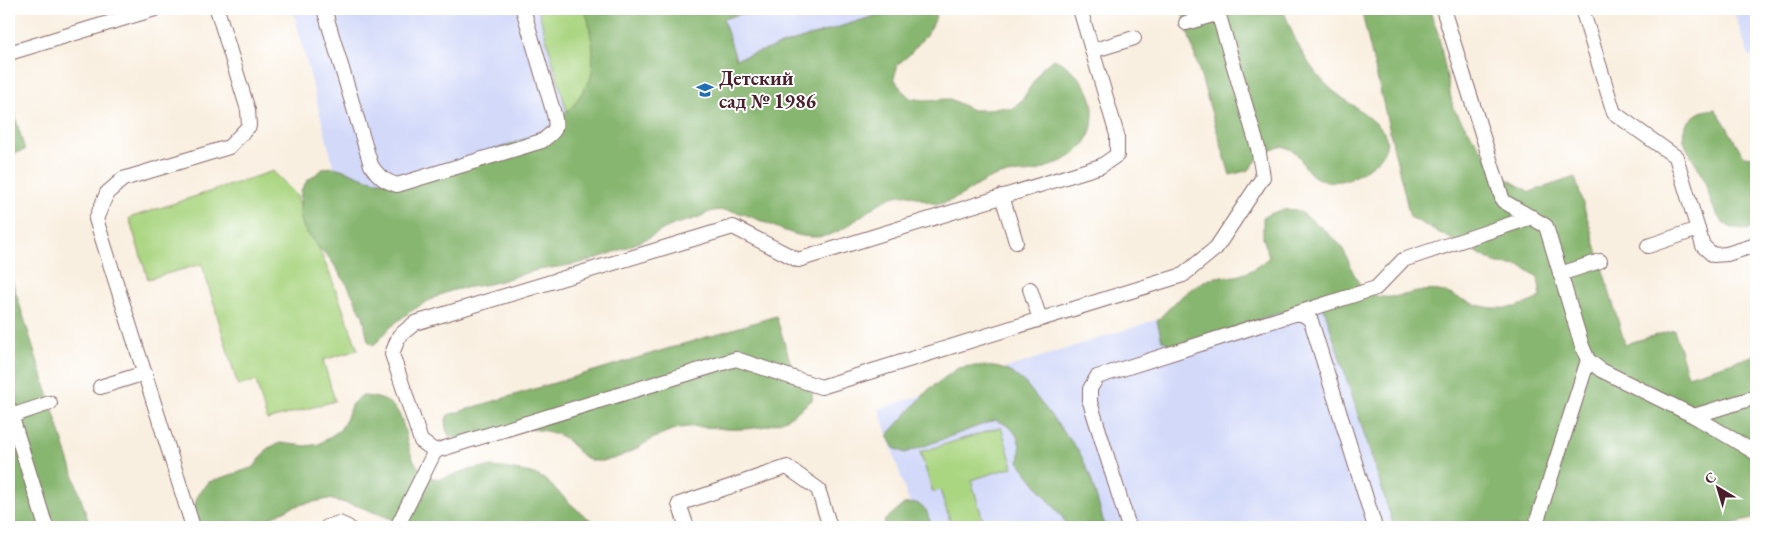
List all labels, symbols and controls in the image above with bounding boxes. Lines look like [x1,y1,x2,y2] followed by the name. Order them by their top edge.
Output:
[719,65,816,114] place label: Детский сад № 1986
[695,80,715,100] school or university icon: Детский сад № 1986
[1692,464,1742,514] north arrow
[1701,468,1720,488] text: С

